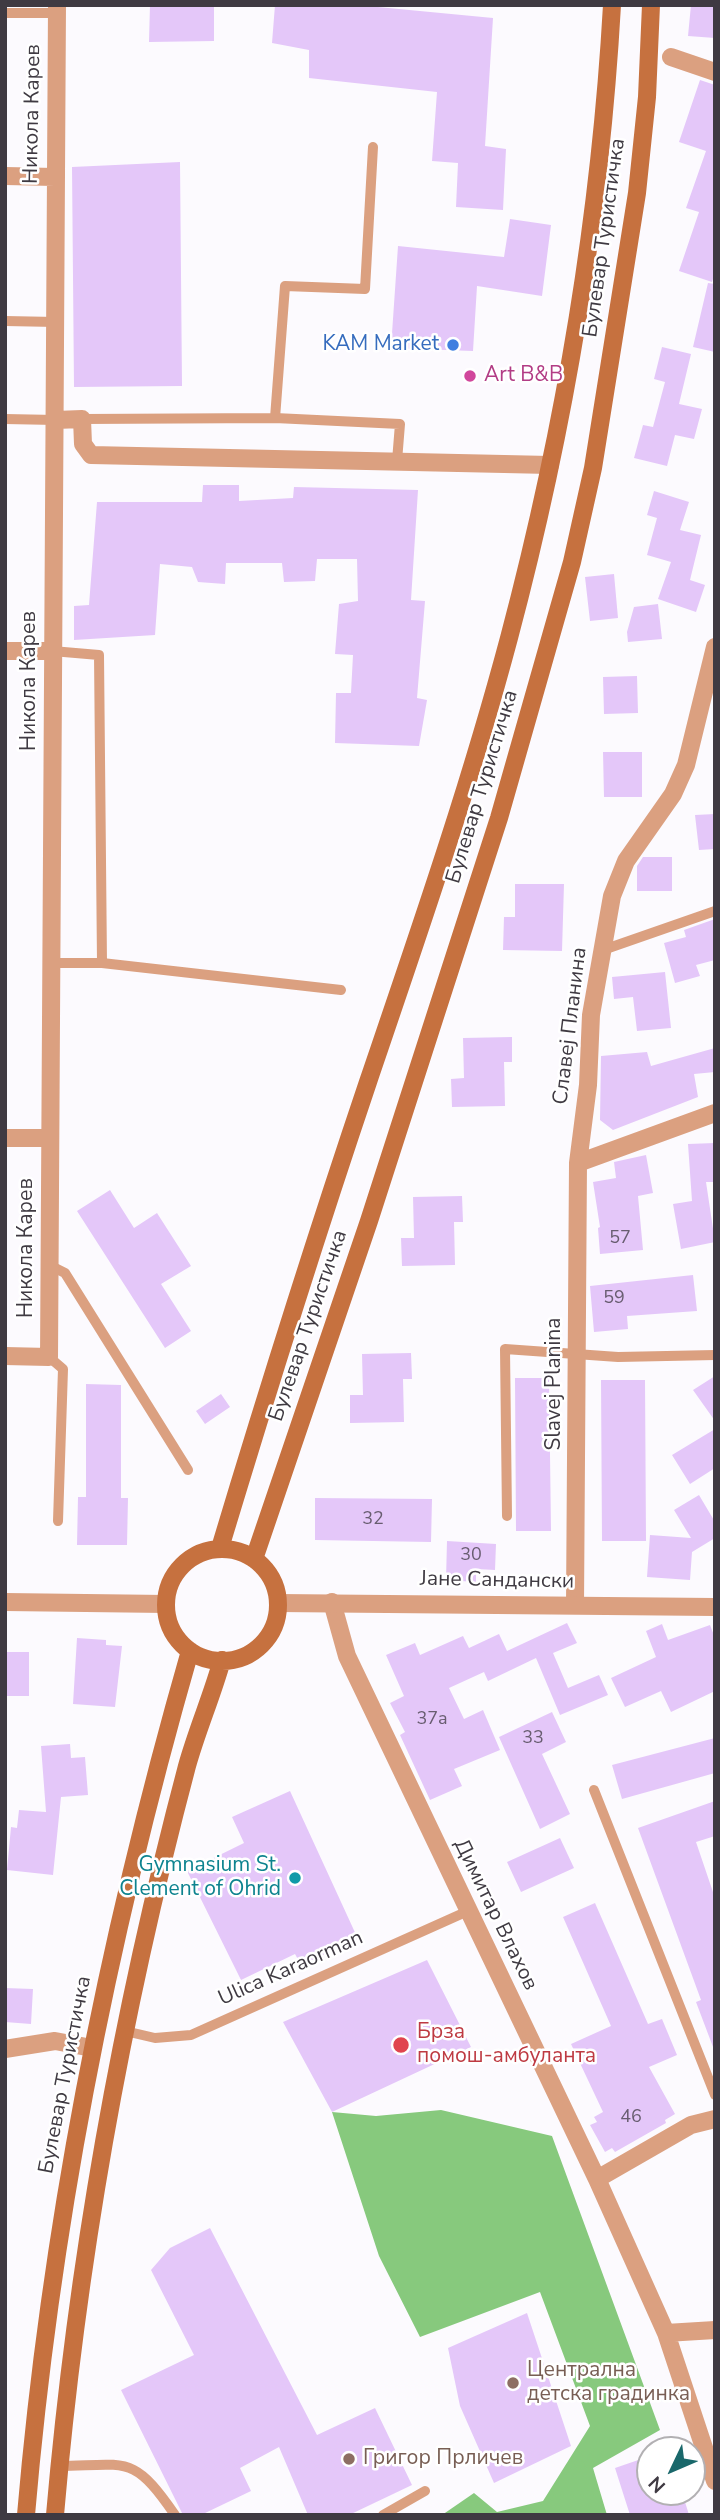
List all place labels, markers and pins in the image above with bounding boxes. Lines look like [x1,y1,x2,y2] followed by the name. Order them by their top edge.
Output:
[322,332,439,358] place label: KAM Market
[445,337,461,353] marker: KAM Market
[484,363,563,389] place label: Art B&B
[462,368,478,384] marker: Art B&B
[119,1853,281,1903] place label: Gymnasium St. Clement of Ohrid
[287,1870,303,1886] marker: Gymnasium St. Clement of Ohrid
[417,2020,596,2070] place label: Брза помош-амбуланта
[391,2035,411,2055] marker: Брза помош-амбуланта
[527,2358,690,2408] place label: Централна детска градинка
[505,2375,521,2391] marker: Централна детска градинка
[363,2446,523,2472] place label: Григор Прличев
[341,2451,357,2467] marker: Григор Прличев

